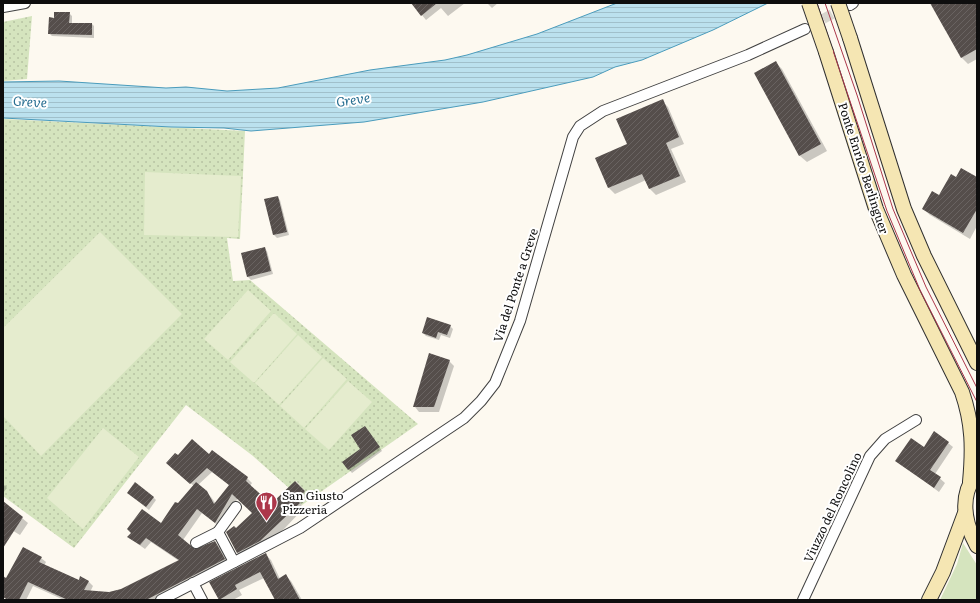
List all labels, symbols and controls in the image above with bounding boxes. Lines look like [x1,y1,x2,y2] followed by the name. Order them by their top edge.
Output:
[335,87,371,111] water label: Greve
[13,91,47,111] water label: Greve
[834,100,894,236] street label: Ponte Enrico Berlinguer
[488,226,542,344] street label: Via del Ponte a Greve
[799,449,865,565] street label: Viuzzo del Roncolino
[282,486,344,518] place label: San Giusto Pizzeria
[254,489,280,522] restaurant icon: San Giusto Pizzeria

